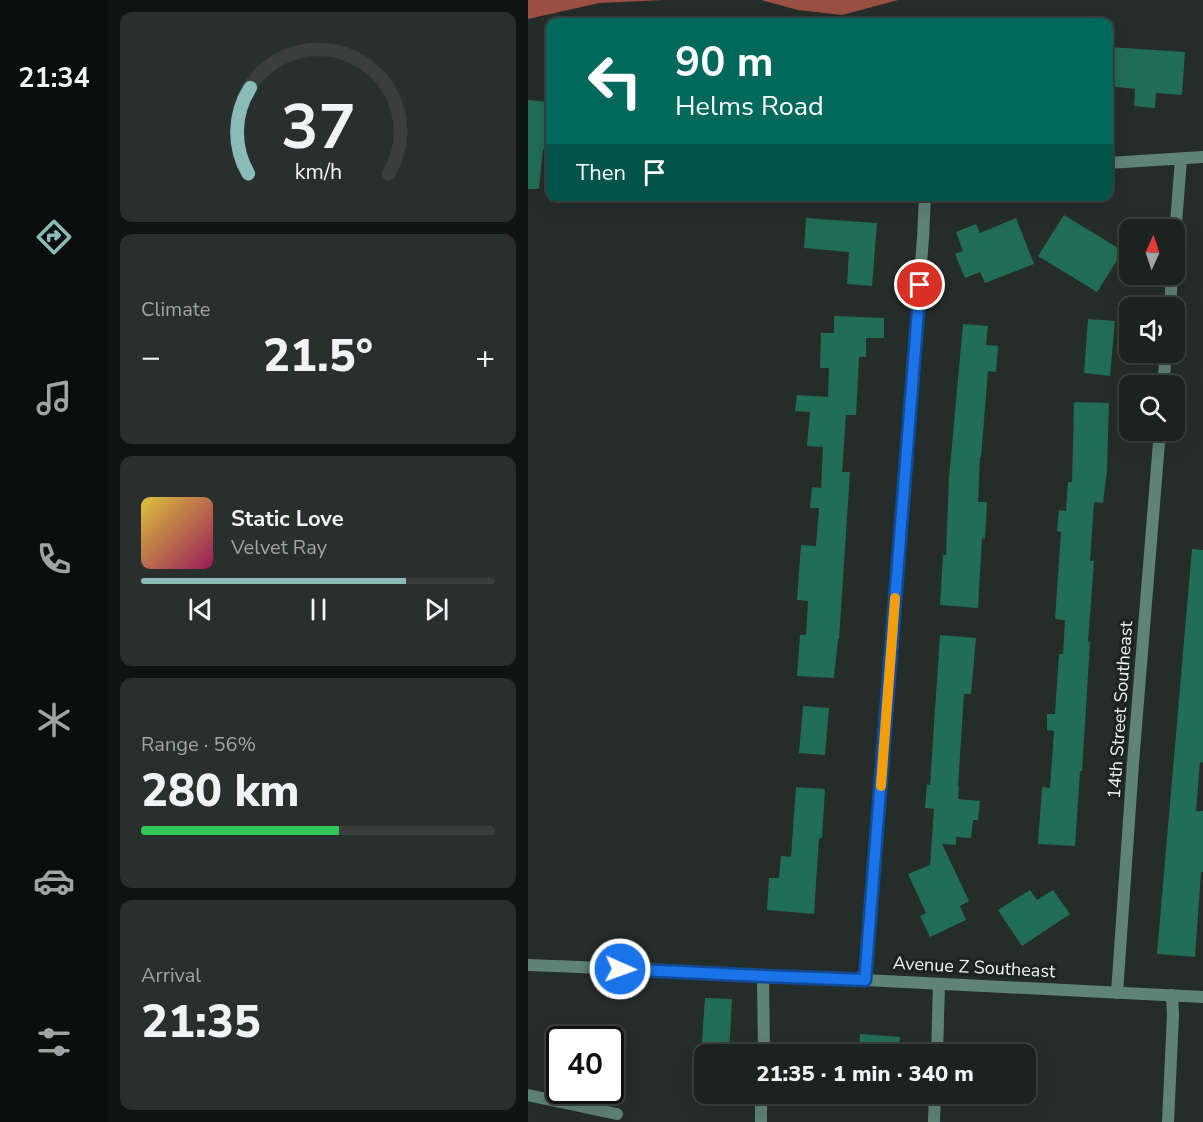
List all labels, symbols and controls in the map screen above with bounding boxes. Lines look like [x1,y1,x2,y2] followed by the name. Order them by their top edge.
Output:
[675,34,774,91] text: 90 m
[576,42,654,120] icon: left
[18,60,90,97] text: 21:34
[281,85,355,170] text: 37
[675,88,824,125] text: Helms Road
[638,156,671,189] icon: arrive
[294,157,342,187] text: km/h
[576,158,626,188] text: Then
[33,216,75,258] icon: directions
[1119,219,1185,285] north arrow
[1119,219,1185,441] map controls
[894,259,945,310] pin
[903,268,936,301] icon: arrive
[141,296,210,323] text: Climate
[1119,297,1185,363] button: sound
[263,326,373,387] text: 21.5°
[141,335,161,380] text: −
[475,335,495,380] text: +
[1119,375,1185,441] button: search
[33,377,75,419] icon: music
[231,504,344,534] text: Static Love
[231,534,327,561] text: Velvet Ray
[33,538,75,580] icon: phone
[184,593,217,626] icon: previous
[302,593,335,626] icon: pause
[420,593,453,626] icon: next
[1102,620,1138,800] street label: 14th Street Southeast
[33,699,75,741] icon: climate
[141,731,256,758] text: Range · 56%
[141,761,300,822] text: 280 km
[33,860,75,902] icon: car
[588,937,652,1001] position arrow
[892,951,1057,983] street label: Avenue Z Southeast
[141,962,201,989] text: Arrival
[141,992,261,1053] text: 21:35
[33,1021,75,1063] icon: filters
[546,1026,624,1104] speed limit sign: 40
[756,1059,974,1089] text: 21:35 · 1 min · 340 m

